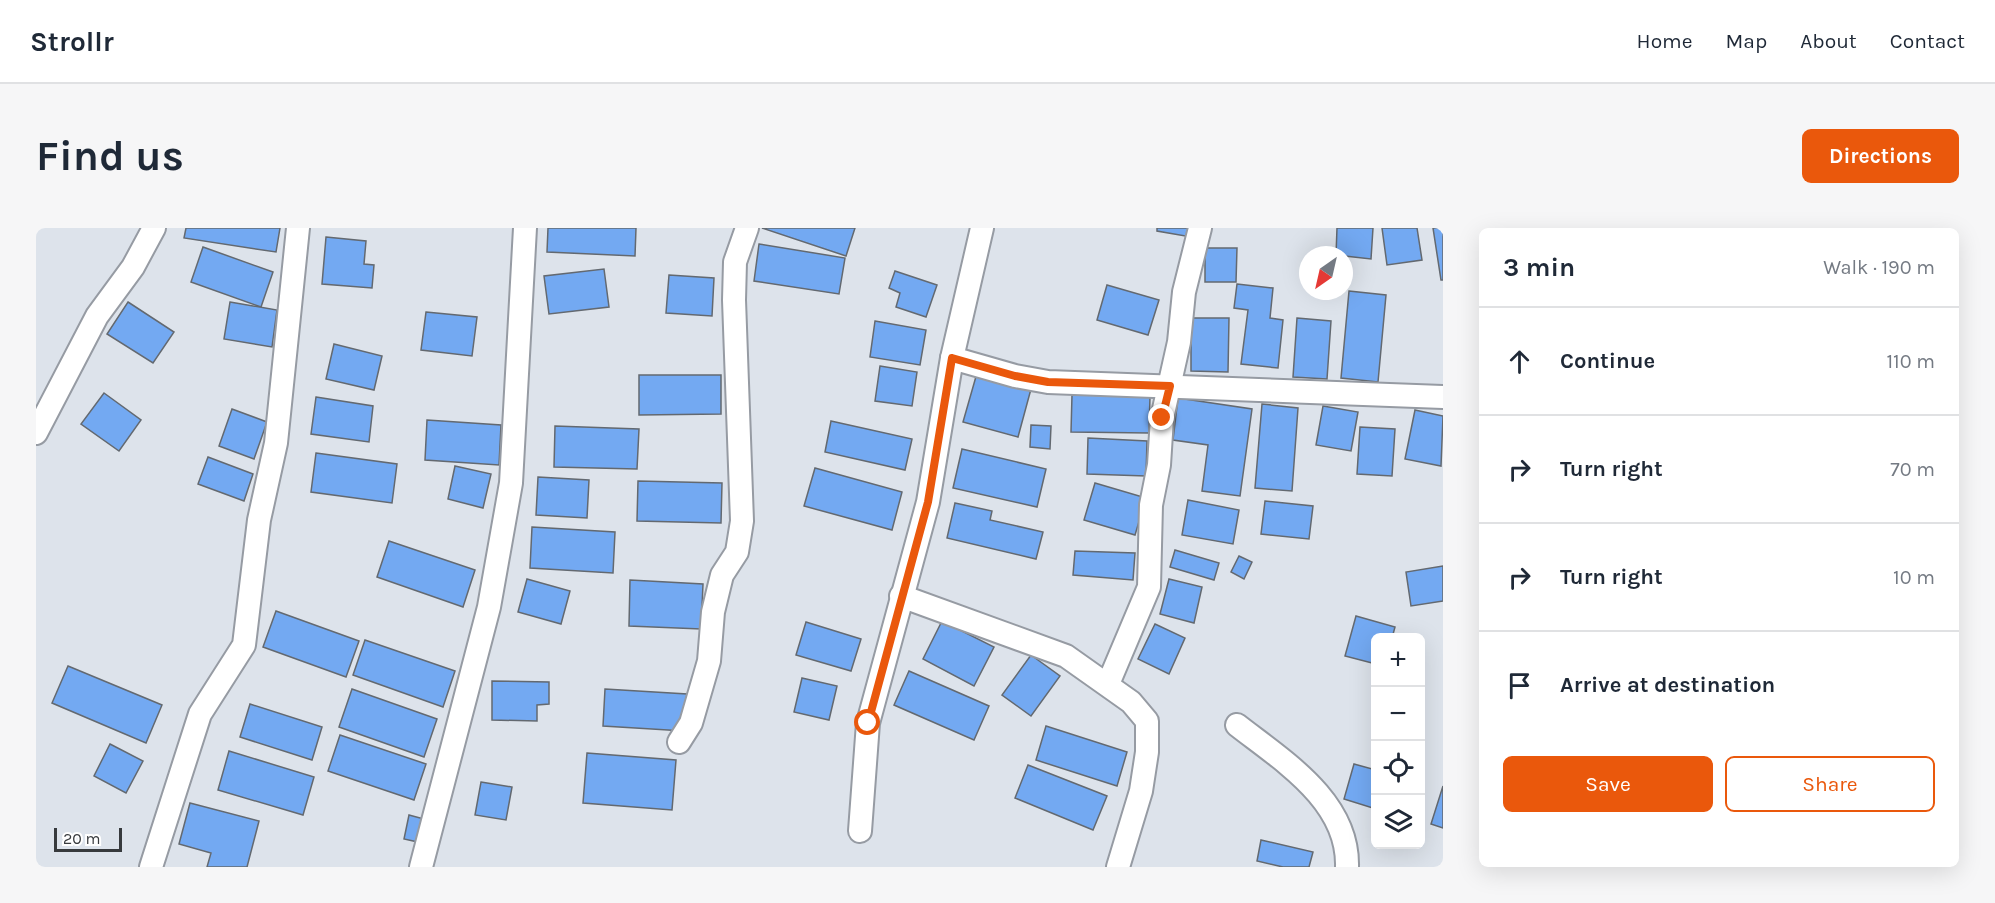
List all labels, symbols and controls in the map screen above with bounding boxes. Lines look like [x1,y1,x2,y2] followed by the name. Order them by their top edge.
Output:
[30,25,114,58] text: Strollr
[1637,29,1693,53] text: Home
[1726,29,1767,53] text: Map
[1800,29,1857,53] text: About
[1890,29,1965,53] text: Contact
[1802,129,1959,183] button: Directions
[36,131,184,181] text: Find us
[1299,246,1353,300] north arrow
[1503,252,1575,283] text: 3 min
[1823,256,1935,279] text: Walk · 190 m
[1503,345,1536,378] icon: ahead
[1560,348,1655,374] text: Continue
[1886,350,1935,373] text: 110 m
[1148,404,1174,430] route end
[1503,453,1536,486] icon: right
[1560,456,1663,482] text: Turn right
[1890,458,1935,481] text: 70 m
[1503,561,1536,594] icon: right
[1560,564,1663,590] text: Turn right
[1893,566,1935,589] text: 10 m
[1371,633,1425,849] map controls
[1371,633,1425,687] button: +
[1503,669,1536,702] icon: arrive
[1560,672,1775,698] text: Arrive at destination
[1371,687,1425,741] button: −
[854,709,880,735] route start
[1371,741,1425,795] button: locate
[1503,756,1713,812] button: Save
[1725,756,1935,812] button: Share
[1371,795,1425,849] button: layers
[54,825,122,852] scale bar
[63,829,101,848] text: 20 m

